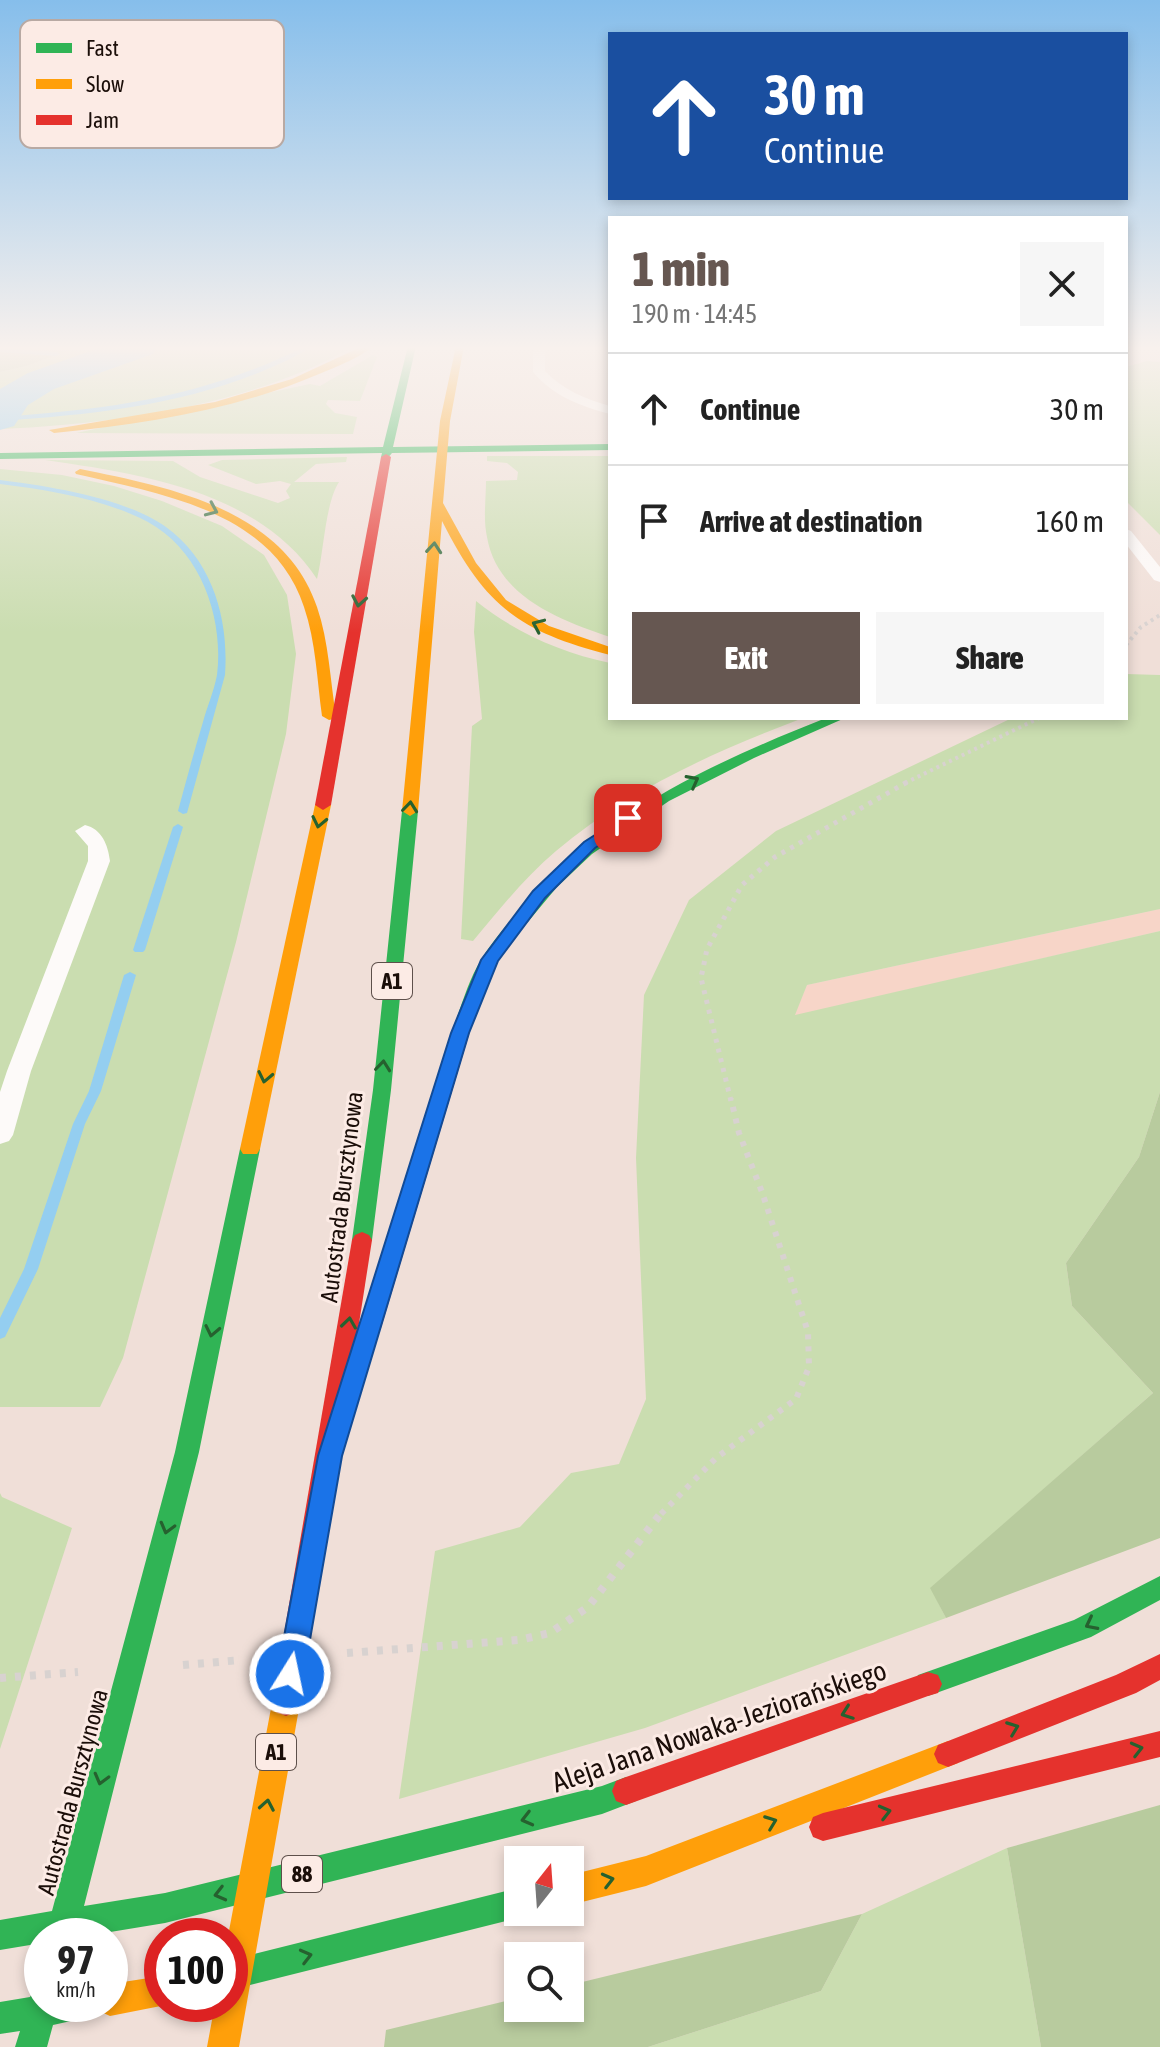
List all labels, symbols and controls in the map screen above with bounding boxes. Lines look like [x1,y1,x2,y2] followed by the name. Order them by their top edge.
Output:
[20,20,284,148] legend
[86,35,119,61] text: Fast
[764,63,865,127] text: 30 m
[632,64,736,168] icon: ahead
[86,71,124,97] text: Slow
[86,107,119,133] text: Jam
[764,129,884,171] text: Continue
[632,241,730,296] text: 1 min
[1020,242,1104,326] button: close
[632,299,757,329] text: 190 m · 14:45
[632,387,676,431] icon: ahead
[700,392,800,426] text: Continue
[1050,392,1104,426] text: 30 m
[632,499,676,543] icon: arrive
[203,500,218,516] one-way arrow
[700,504,922,538] text: Arrive at destination
[1036,504,1104,538] text: 160 m
[425,541,442,554] one-way arrow
[352,594,369,608] one-way arrow
[632,612,860,704] button: Exit
[876,612,1104,704] button: Share
[531,618,546,634] one-way arrow
[684,775,699,790] one-way arrow
[594,784,662,852] pin
[606,796,650,840] icon: arrive
[402,800,419,813] one-way arrow
[311,815,328,828] one-way arrow
[372,963,412,999] road number: A1
[374,1059,391,1072] one-way arrow
[258,1070,275,1083] one-way arrow
[315,1090,368,1304] street label: Autostrada Bursztynowa
[340,1317,357,1330] one-way arrow
[204,1324,221,1337] one-way arrow
[160,1520,177,1534] one-way arrow
[1084,1614,1099,1629] one-way arrow
[248,1632,332,1716] position arrow
[548,1654,890,1798] street label: Aleja Jana Nowaka-Jeziorańskiego
[32,1686,113,1898] street label: Autostrada Bursztynowa
[841,1703,855,1719] one-way arrow
[1005,1721,1019,1738] one-way arrow
[256,1734,296,1770] road number: A1
[1129,1742,1143,1759] one-way arrow
[94,1772,111,1786] one-way arrow
[257,1798,274,1812] one-way arrow
[877,1804,891,1821] one-way arrow
[520,1809,534,1826] one-way arrow
[763,1815,777,1832] one-way arrow
[504,1846,584,1926] north arrow
[504,1846,584,2022] map controls
[282,1856,322,1892] road number: 88
[600,1873,614,1890] one-way arrow
[213,1885,227,1902] one-way arrow
[144,1918,248,2022] speed limit sign: 100
[57,1937,95,1982] text: 97
[504,1942,584,2022] button: search
[298,1949,312,1966] one-way arrow
[56,1978,96,2001] text: km/h

